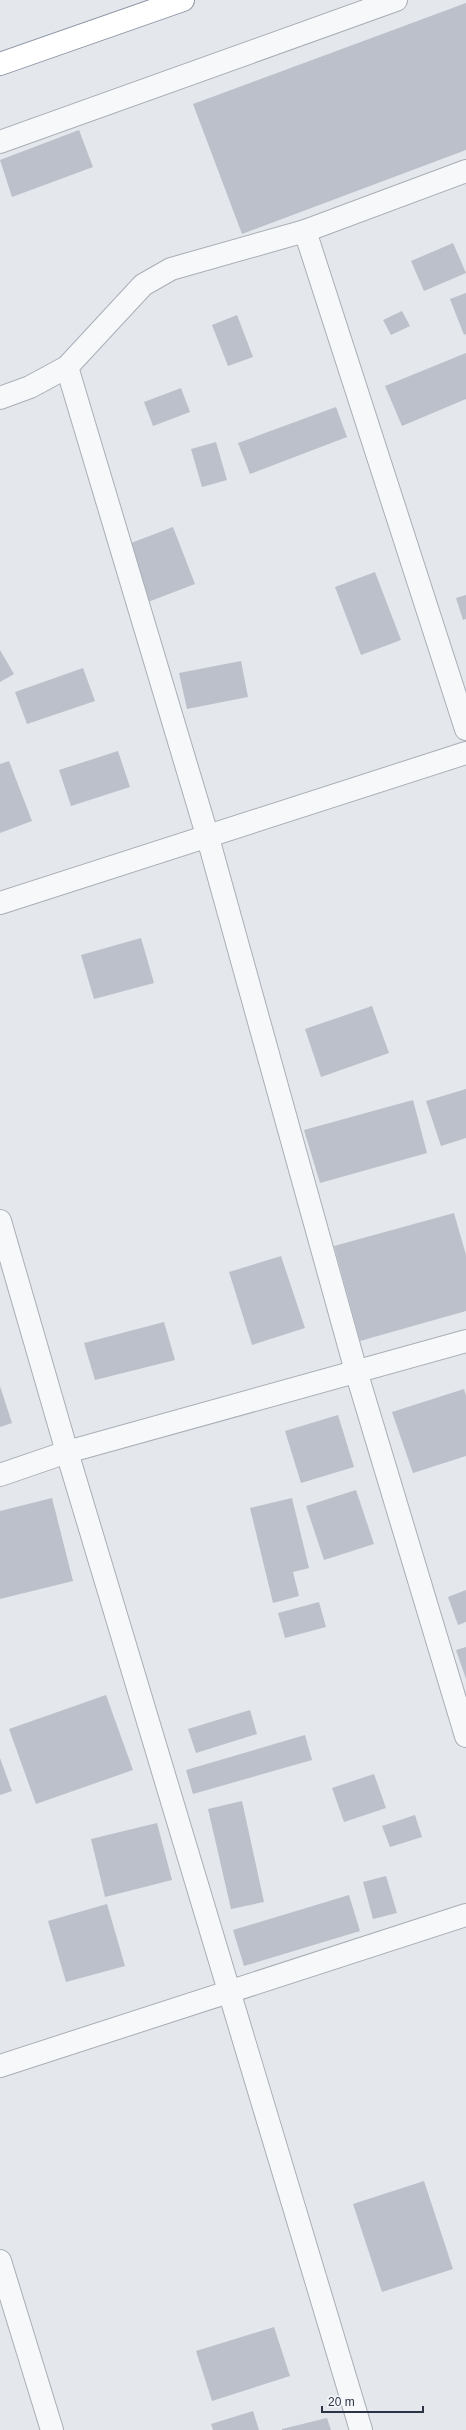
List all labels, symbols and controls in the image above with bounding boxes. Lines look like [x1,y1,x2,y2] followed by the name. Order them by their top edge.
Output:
[322,2388,423,2414] scale bar
[328,2395,355,2409] text: 20 m

